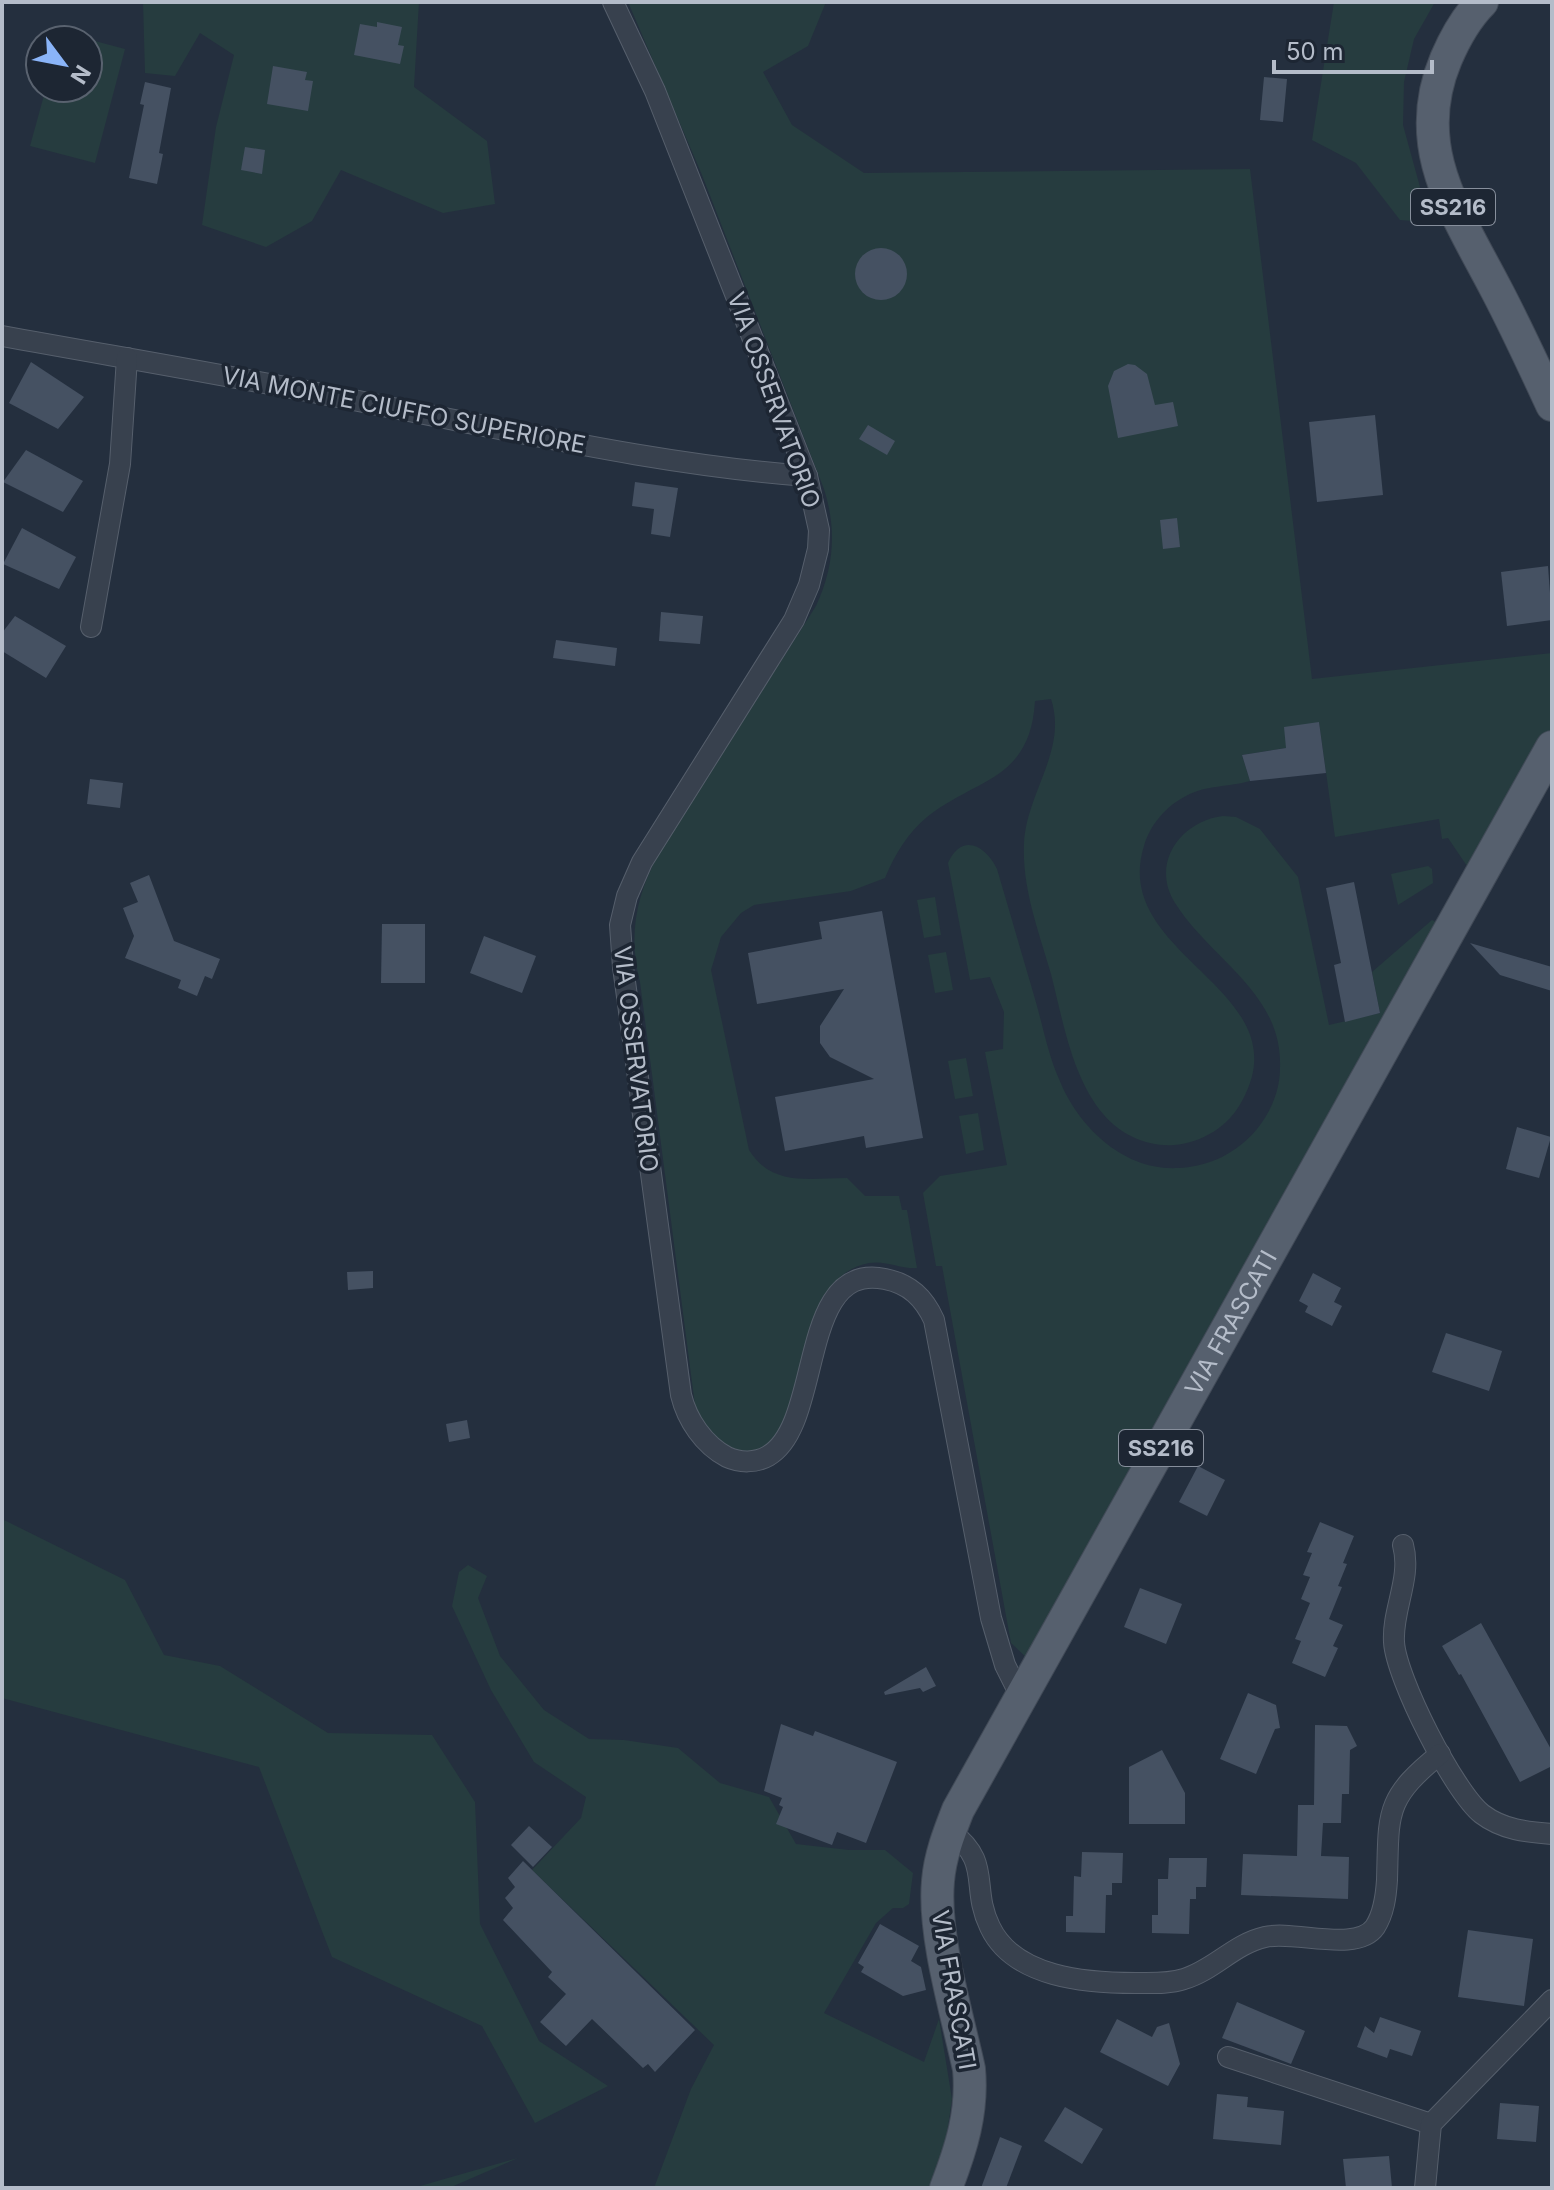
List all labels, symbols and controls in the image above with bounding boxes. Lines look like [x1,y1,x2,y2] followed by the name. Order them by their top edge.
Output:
[24,24,104,104] north arrow
[1274,24,1432,74] scale bar
[1286,37,1344,66] text: 50 m
[65,61,96,89] text: N
[1411,189,1495,225] road number: SS216
[721,288,827,512] street label: VIA OSSERVATORIO
[220,361,588,459] street label: VIA MONTE CIUFFO SUPERIORE
[608,944,664,1174] street label: VIA OSSERVATORIO
[1178,1245,1282,1400] street label: VIA FRASCATI
[1119,1430,1203,1466] road number: SS216
[926,1908,982,2072] street label: VIA FRASCATI

